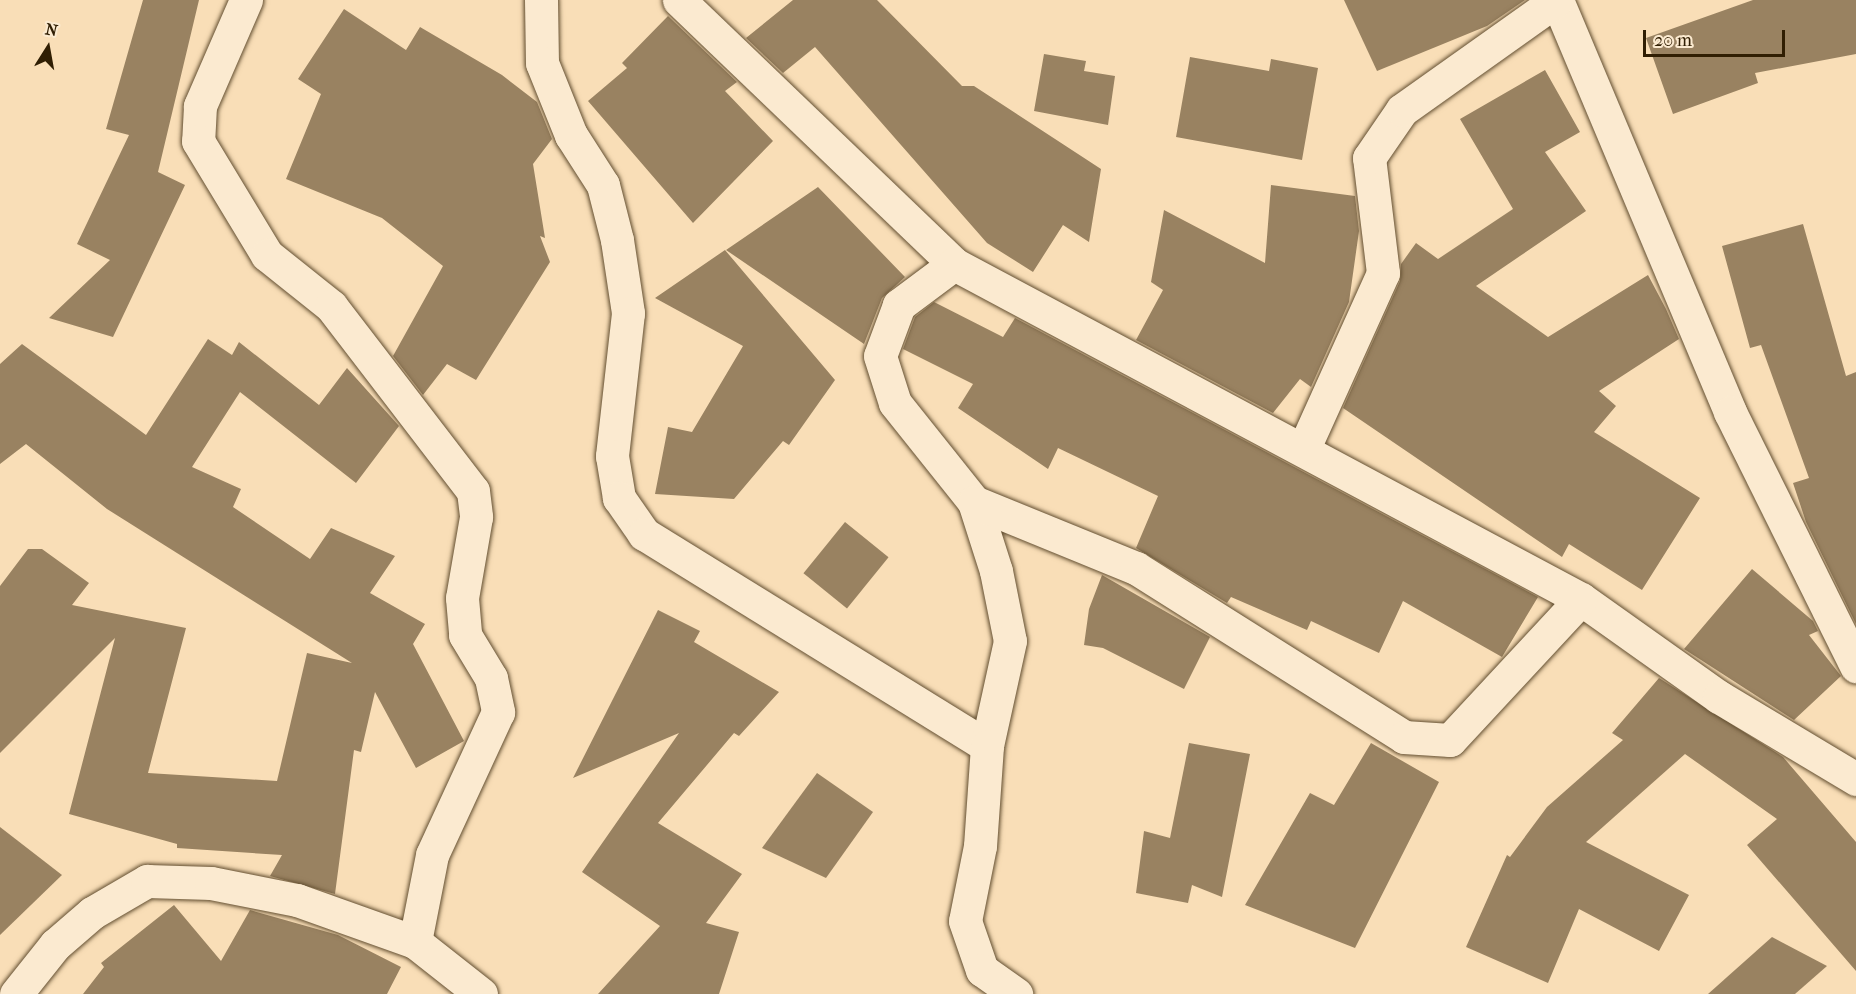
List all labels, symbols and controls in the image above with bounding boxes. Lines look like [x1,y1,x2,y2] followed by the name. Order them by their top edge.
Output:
[18,18,78,78] north arrow
[1646,18,1788,56] scale bar
[44,19,59,40] text: N
[1654,30,1692,51] text: 20 m

